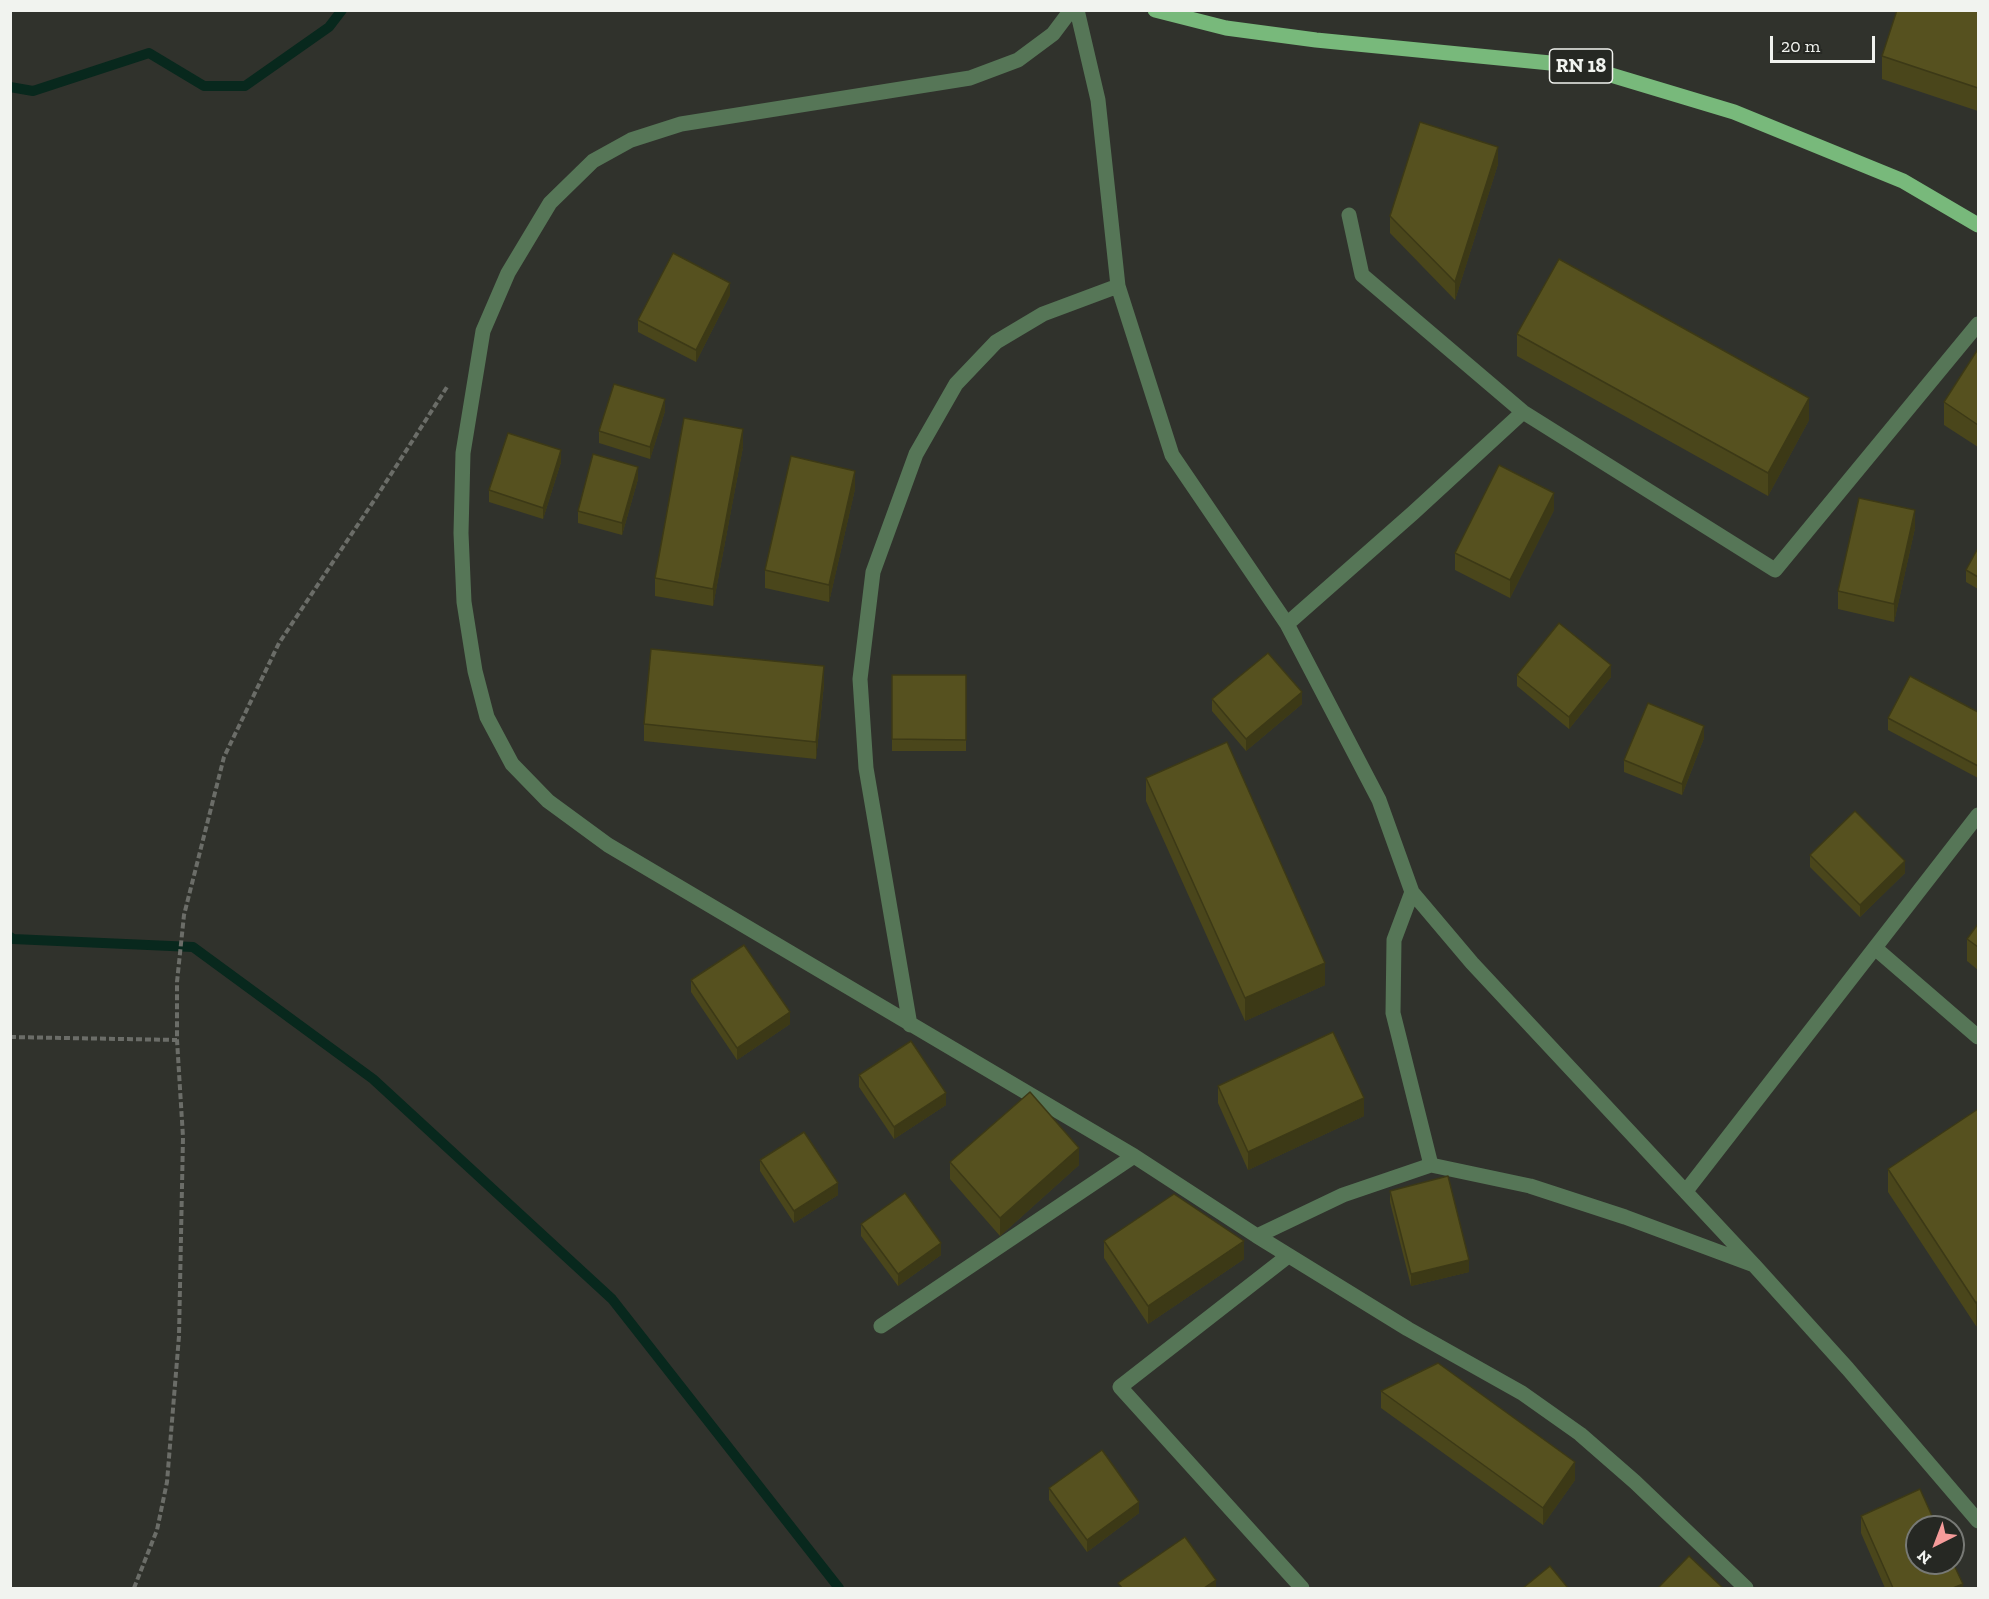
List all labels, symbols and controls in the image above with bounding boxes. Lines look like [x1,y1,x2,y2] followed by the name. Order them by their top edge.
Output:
[1773,24,1878,62] scale bar
[1781,35,1820,57] text: 20 m
[1550,49,1612,83] road number: RN 18
[1905,1515,1965,1575] north arrow
[1913,1546,1935,1568] text: N

